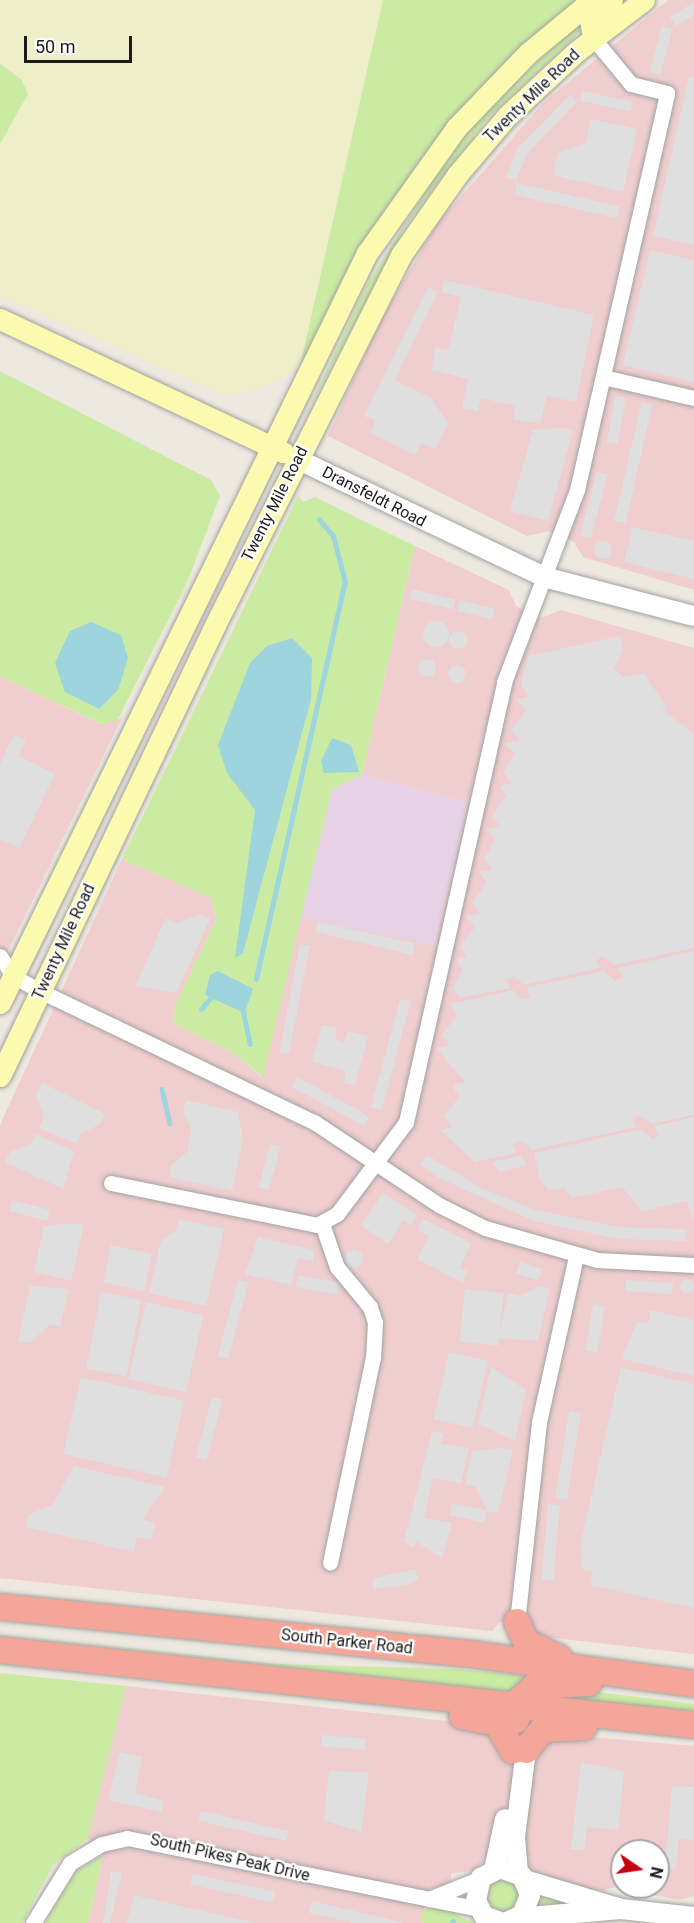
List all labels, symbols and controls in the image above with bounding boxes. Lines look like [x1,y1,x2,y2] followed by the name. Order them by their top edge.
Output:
[27,24,135,62] scale bar
[35,36,75,57] text: 50 m
[480,45,584,147] street label: Twenty Mile Road
[238,443,312,565] street label: Twenty Mile Road
[319,463,429,531] street label: Dransfeldt Road
[29,881,99,1003] street label: Twenty Mile Road
[280,1626,414,1658] street label: South Parker Road
[148,1830,312,1886] street label: South Pikes Peak Drive
[610,1839,670,1899] north arrow
[646,1865,667,1880] text: N

